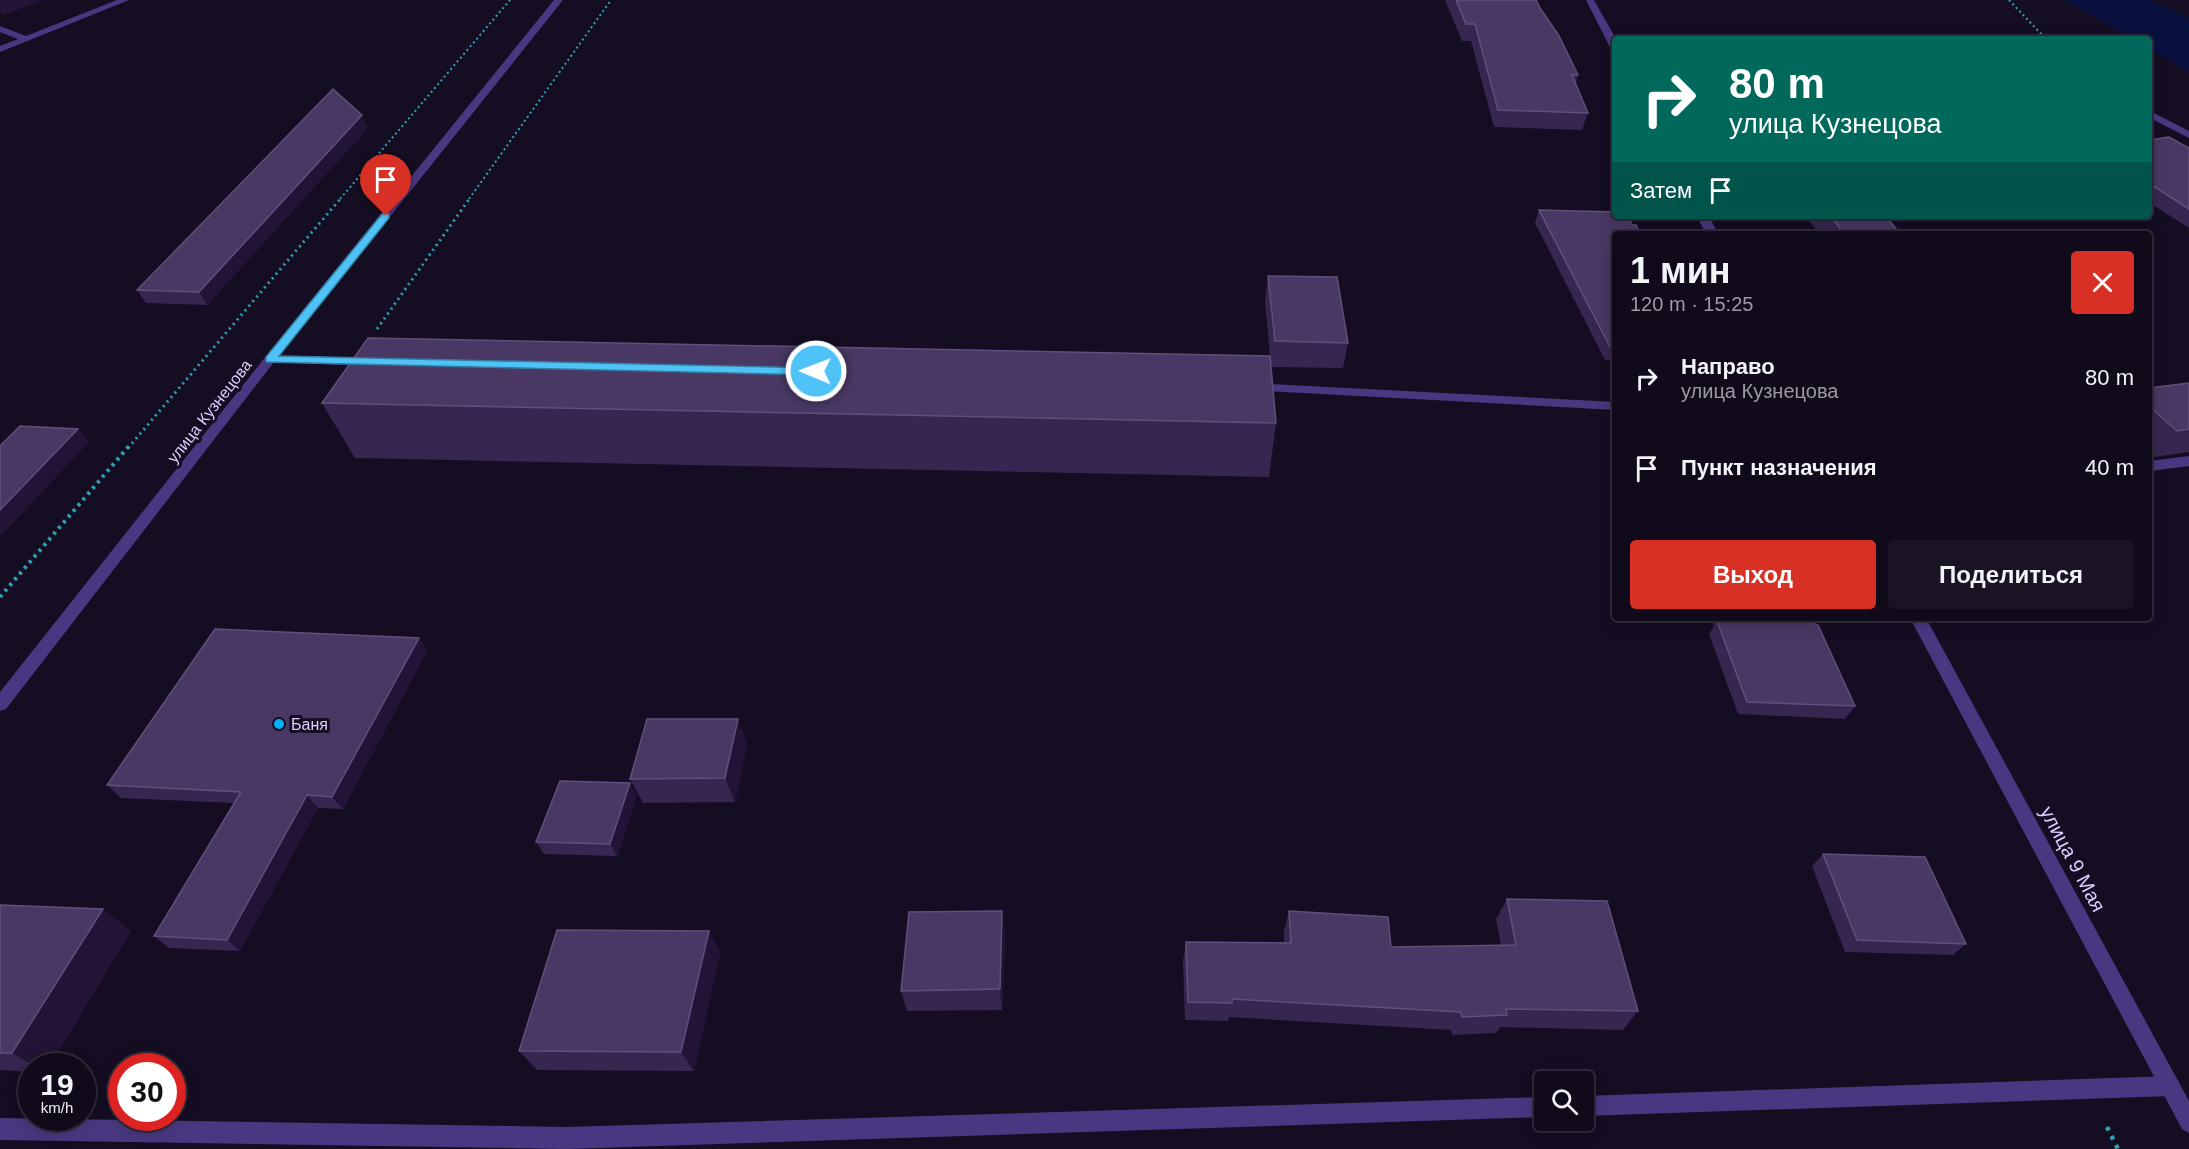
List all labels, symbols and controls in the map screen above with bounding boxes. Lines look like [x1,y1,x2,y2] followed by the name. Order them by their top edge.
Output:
[1630,60,1708,138] icon: right
[1729,60,1825,107] text: 80 m
[1729,109,1942,139] text: улица Кузнецова
[360,154,411,216] pin
[369,163,402,196] icon: arrive
[1704,174,1737,207] icon: arrive
[1630,178,1692,203] text: Затем
[1630,250,1731,291] text: 1 мин
[2071,251,2134,314] button: close
[1630,293,1753,315] text: 120 m · 15:25
[784,339,848,403] position arrow
[1681,354,1775,379] text: Направо
[164,356,255,466] street label: улица Кузнецова
[1630,362,1663,395] icon: right
[2085,365,2134,390] text: 80 m
[1681,380,1838,402] text: улица Кузнецова
[1630,452,1663,485] icon: arrive
[1681,455,1877,480] text: Пункт назначения
[2085,455,2134,480] text: 40 m
[1630,540,1876,609] button: Выход
[1888,540,2134,609] button: Поделиться
[291,716,328,733] place label: Баня
[272,717,286,731] marker: Баня
[2036,803,2110,915] street label: улица 9 Мая
[108,1053,186,1131] speed limit sign: 30
[40,1068,74,1101] text: 19
[1534,1071,1594,1131] map controls
[1534,1071,1594,1131] button: search
[41,1099,73,1116] text: km/h

